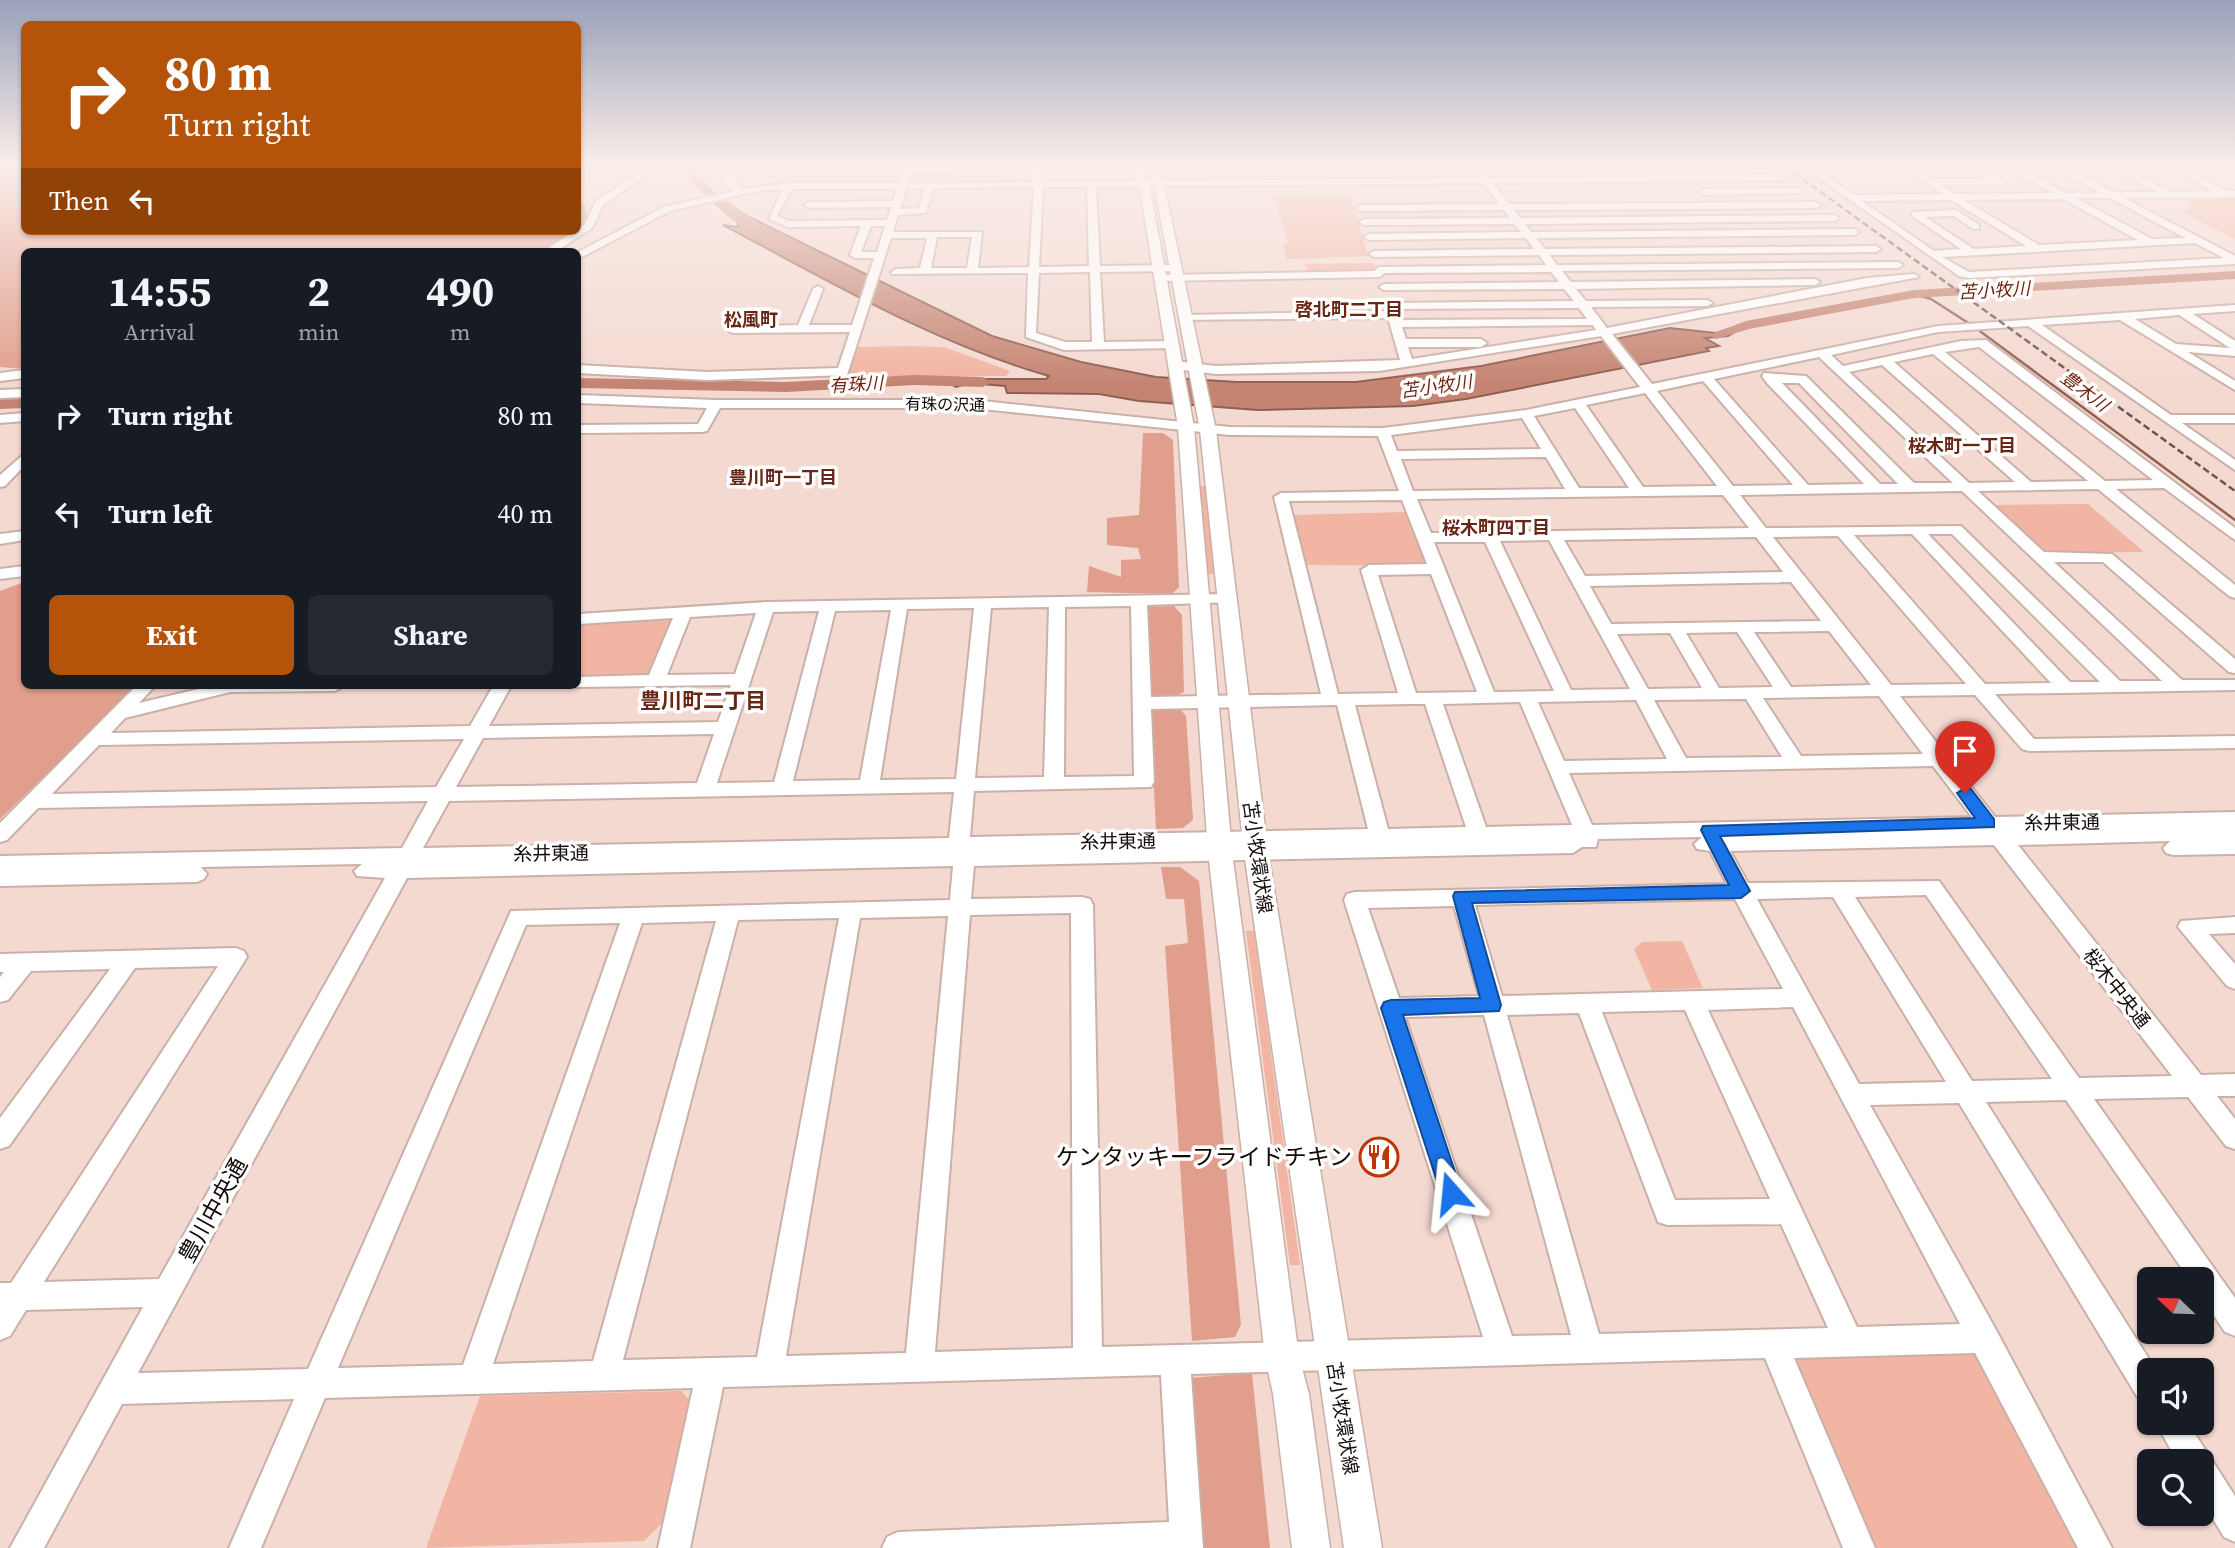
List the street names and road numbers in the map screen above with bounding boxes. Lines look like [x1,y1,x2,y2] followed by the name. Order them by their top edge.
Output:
[905,392,985,416] street label: 有珠の沢通
[1237,799,1279,915] street label: 苫小牧環状線
[2024,808,2100,836] street label: 糸井東通
[1080,827,1156,855] street label: 糸井東通
[513,839,589,867] street label: 糸井東通
[2078,943,2156,1033] street label: 桜木中央通
[171,1152,255,1268] street label: 豊川中央通
[1321,1360,1365,1476] street label: 苫小牧環状線

